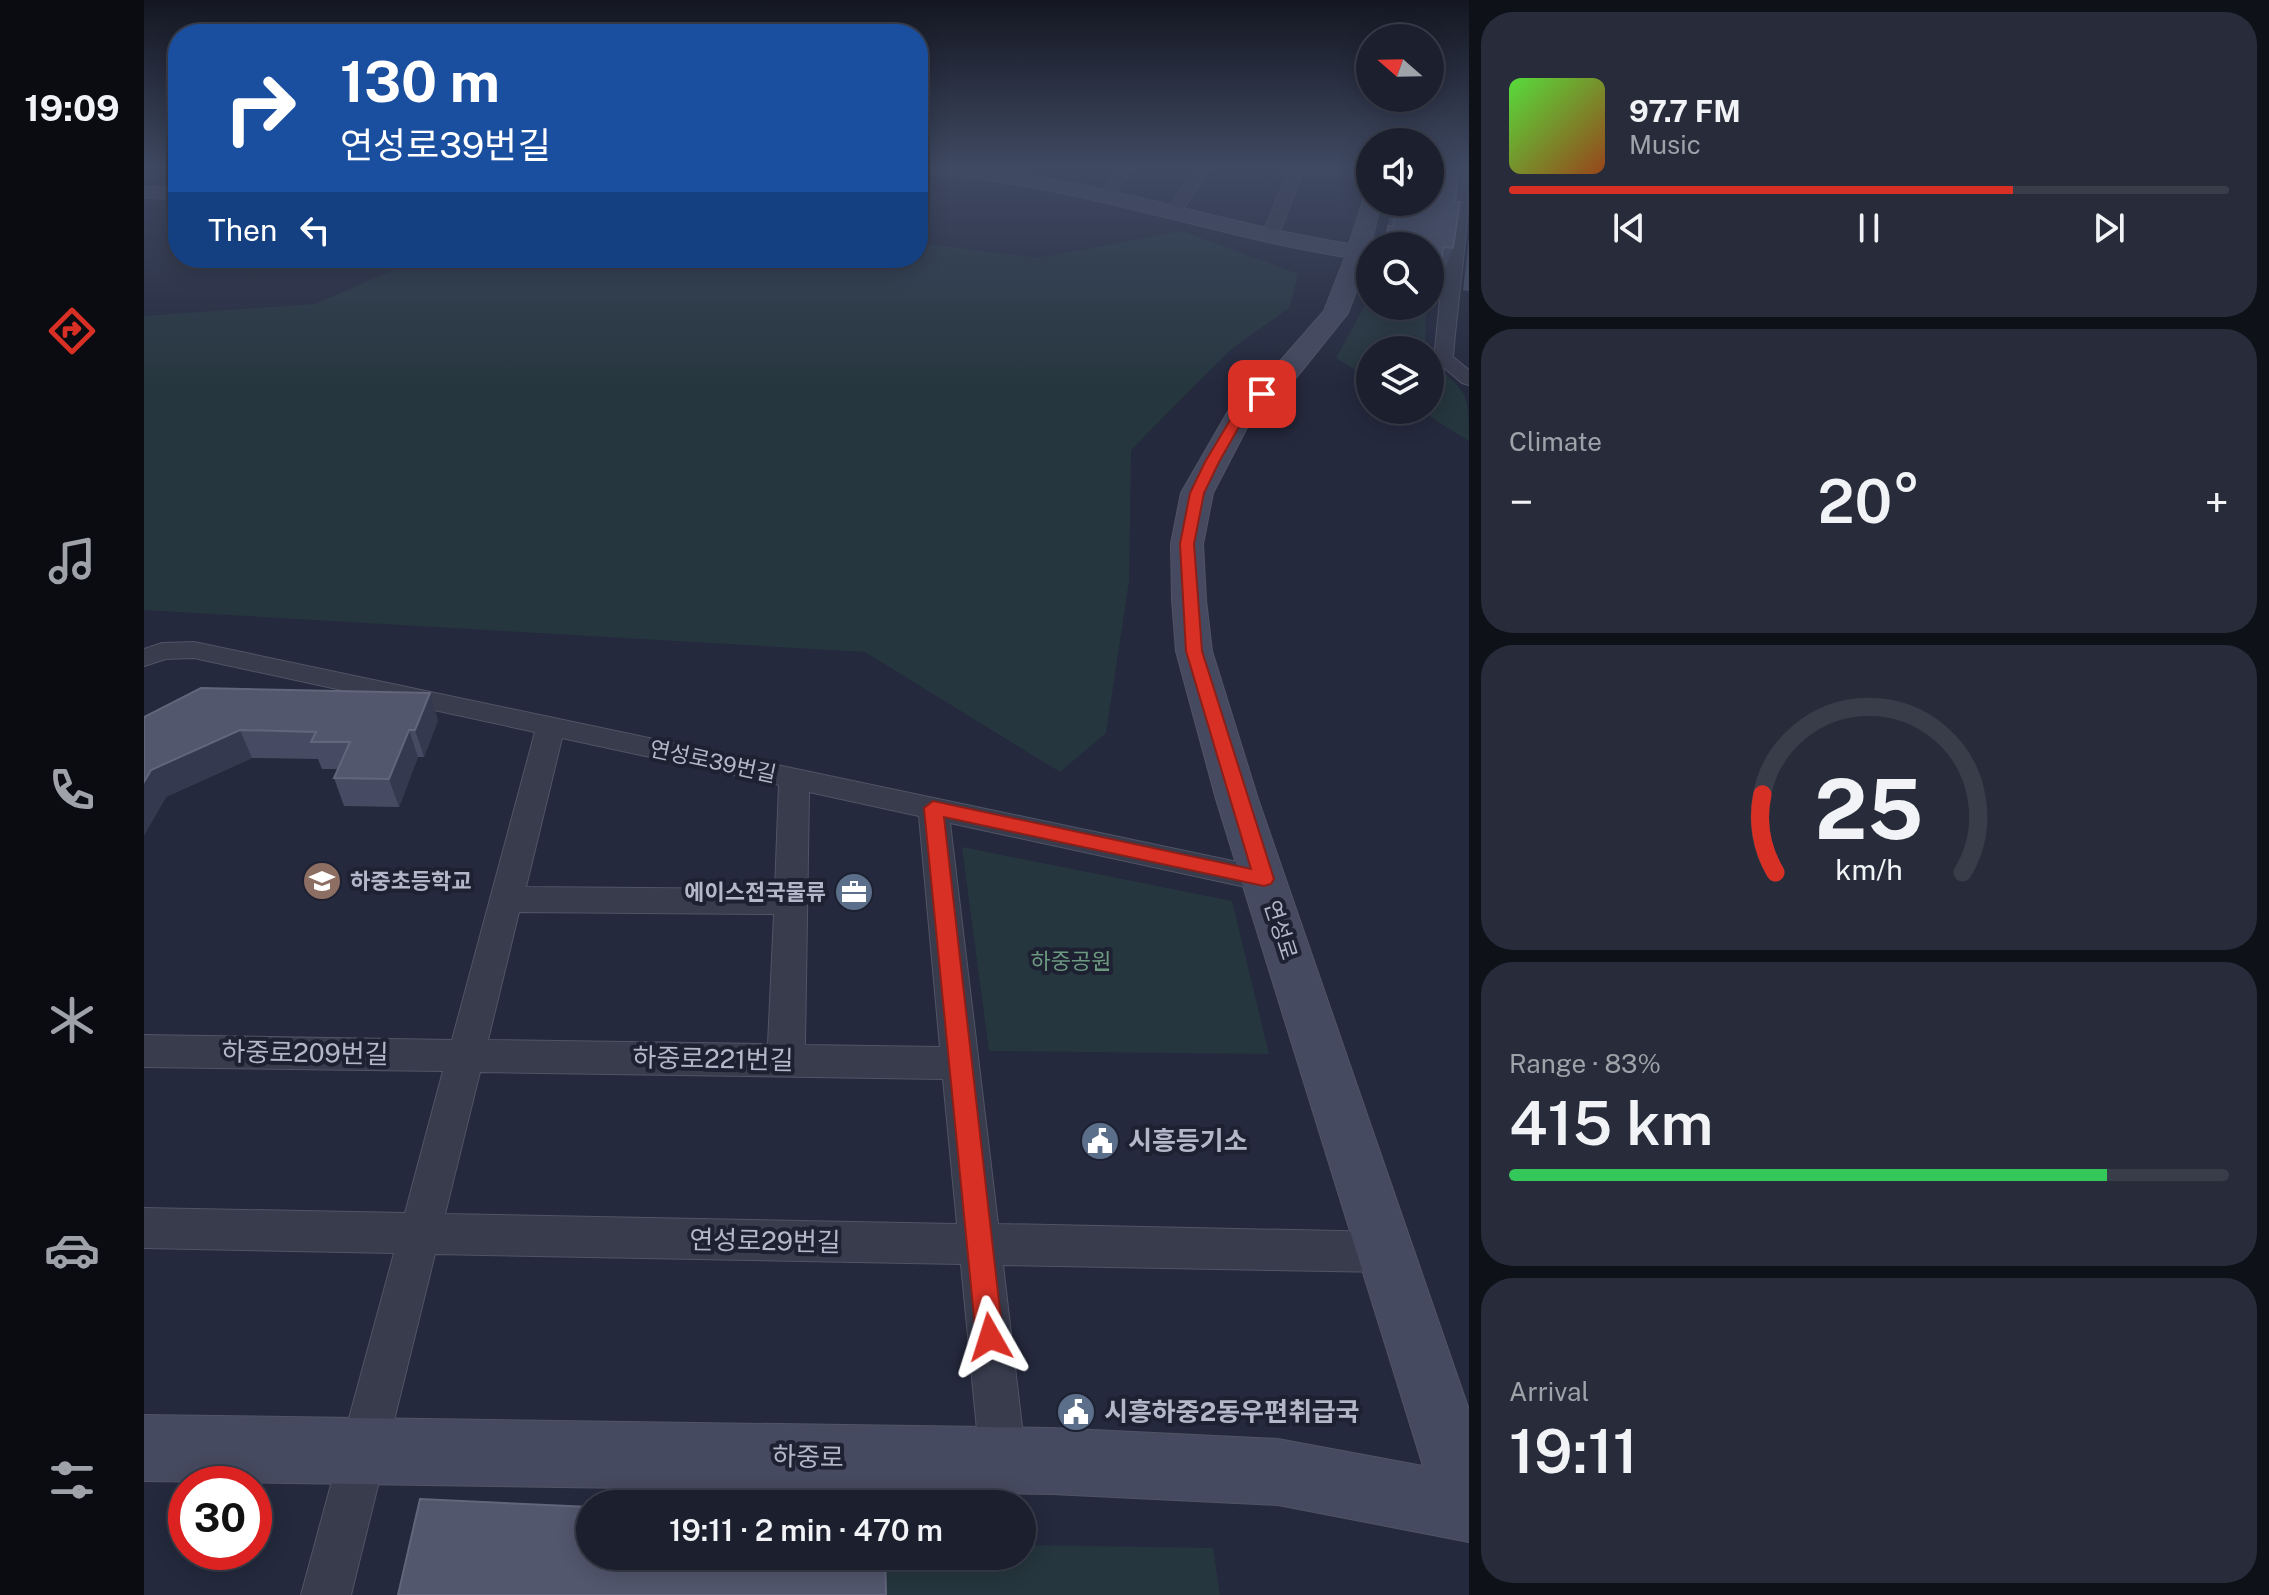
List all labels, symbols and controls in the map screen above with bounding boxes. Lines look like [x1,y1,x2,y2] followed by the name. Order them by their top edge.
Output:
[1356,24,1444,112] north arrow
[1356,24,1444,424] map controls
[340,49,500,115] text: 130 m
[208,56,312,160] icon: right
[24,87,120,129] text: 19:09
[1629,93,1741,129] text: 97.7 FM
[340,124,551,166] text: 연성로39번길
[1356,128,1444,216] button: sound
[1629,129,1701,160] text: Music
[1607,206,1651,250] icon: previous
[1847,206,1891,250] icon: pause
[2087,206,2131,250] icon: next
[293,208,337,252] icon: left
[208,212,277,248] text: Then
[1356,232,1444,320] button: search
[44,303,100,359] icon: directions
[1356,336,1444,424] button: layers
[1228,360,1296,428] pin
[1240,372,1284,416] icon: arrive
[1509,426,1602,457] text: Climate
[1818,466,1920,537] text: 20°
[1509,476,1533,528] text: −
[2205,476,2229,528] text: +
[44,533,100,589] icon: music
[647,735,779,787] street label: 연성로39번길
[1815,760,1923,858] text: 25
[44,762,100,818] icon: phone
[1835,854,1903,887] text: km/h
[301,860,343,902] school or university icon: 하중초등학교
[350,868,471,894] place label: 하중초등학교
[833,871,875,913] office icon: 에이스전국물류
[684,879,826,905] place label: 에이스전국물류
[1259,897,1303,963] street label: 연성로
[1031,948,1111,974] park label: 하중공원
[44,992,100,1048] icon: climate
[221,1036,389,1069] street label: 하중로209번길
[632,1042,794,1075] street label: 하중로221번길
[1509,1048,1661,1079] text: Range · 83%
[1509,1088,1713,1159] text: 415 km
[1079,1120,1121,1162] public building icon: 시흥등기소
[1128,1125,1248,1156] place label: 시흥등기소
[44,1222,100,1278] icon: car
[689,1224,841,1257] street label: 연성로29번길
[948,1295,1032,1379] position arrow
[1509,1376,1589,1407] text: Arrival
[1055,1391,1097,1433] public building icon: 시흥하중2동우편취급국
[1104,1396,1360,1427] place label: 시흥하중2동우편취급국
[1509,1416,1638,1487] text: 19:11
[772,1440,844,1473] street label: 하중로
[44,1452,100,1508] icon: filters
[168,1466,272,1570] speed limit sign: 30
[669,1512,943,1548] text: 19:11 · 2 min · 470 m

